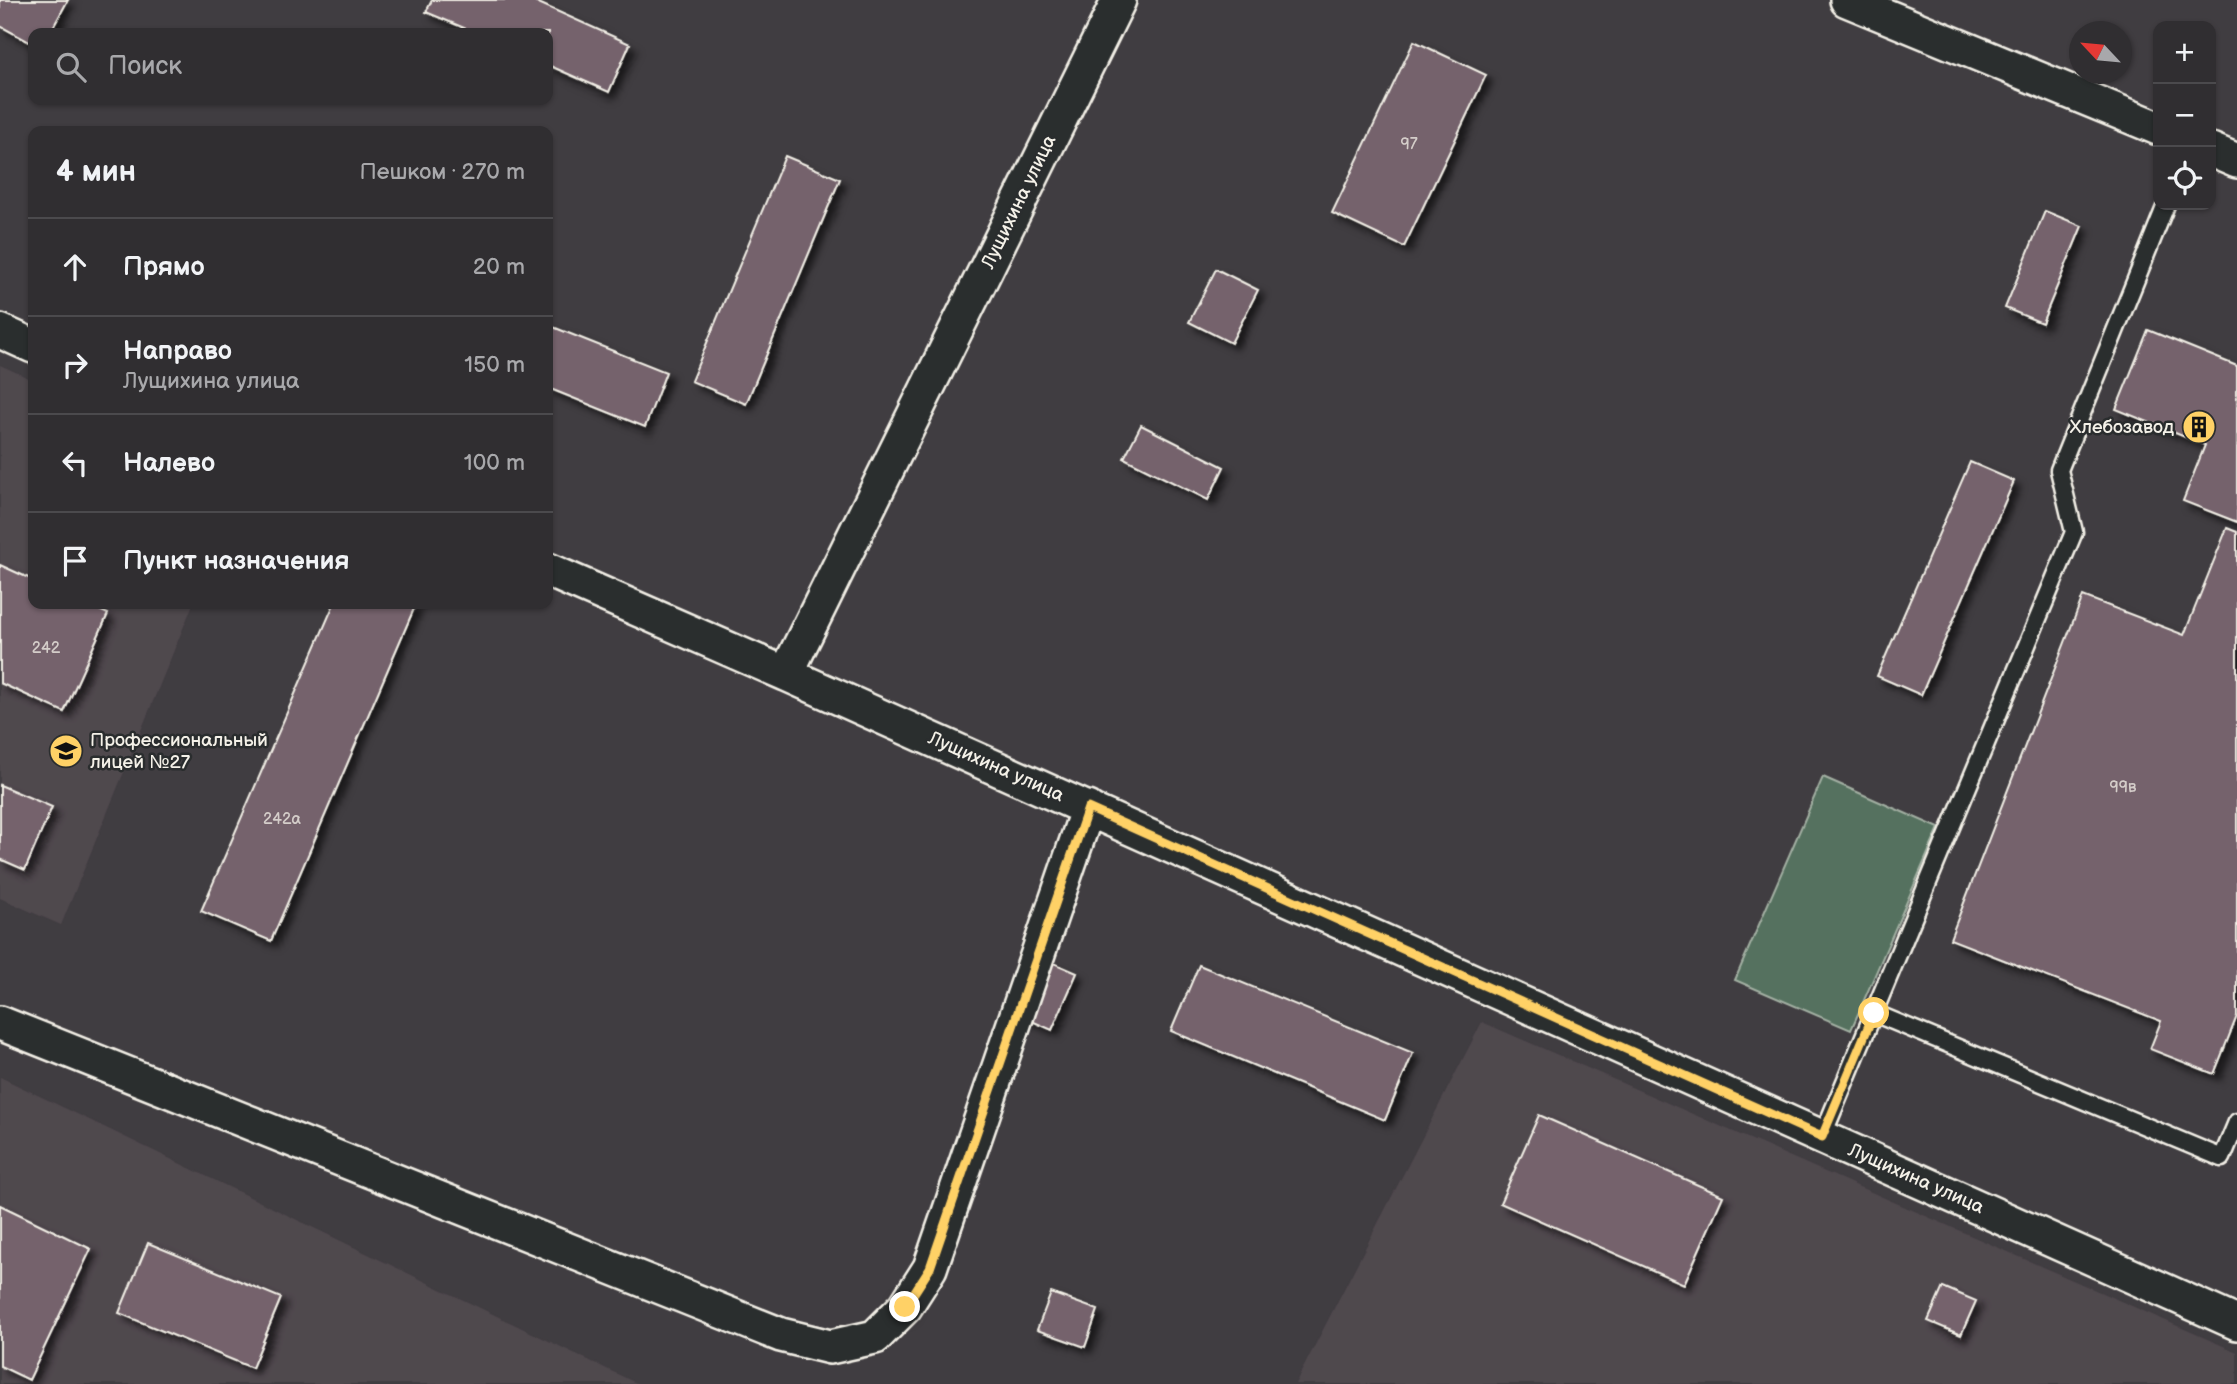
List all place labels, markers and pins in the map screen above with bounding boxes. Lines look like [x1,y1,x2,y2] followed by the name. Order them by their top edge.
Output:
[2180,408,2218,446] building icon: Хлебозавод
[2070,416,2174,439] place label: Хлебозавод
[90,729,268,774] place label: Профессиональный лицей №27
[47,732,85,770] school or university icon: Профессиональный лицей №27

